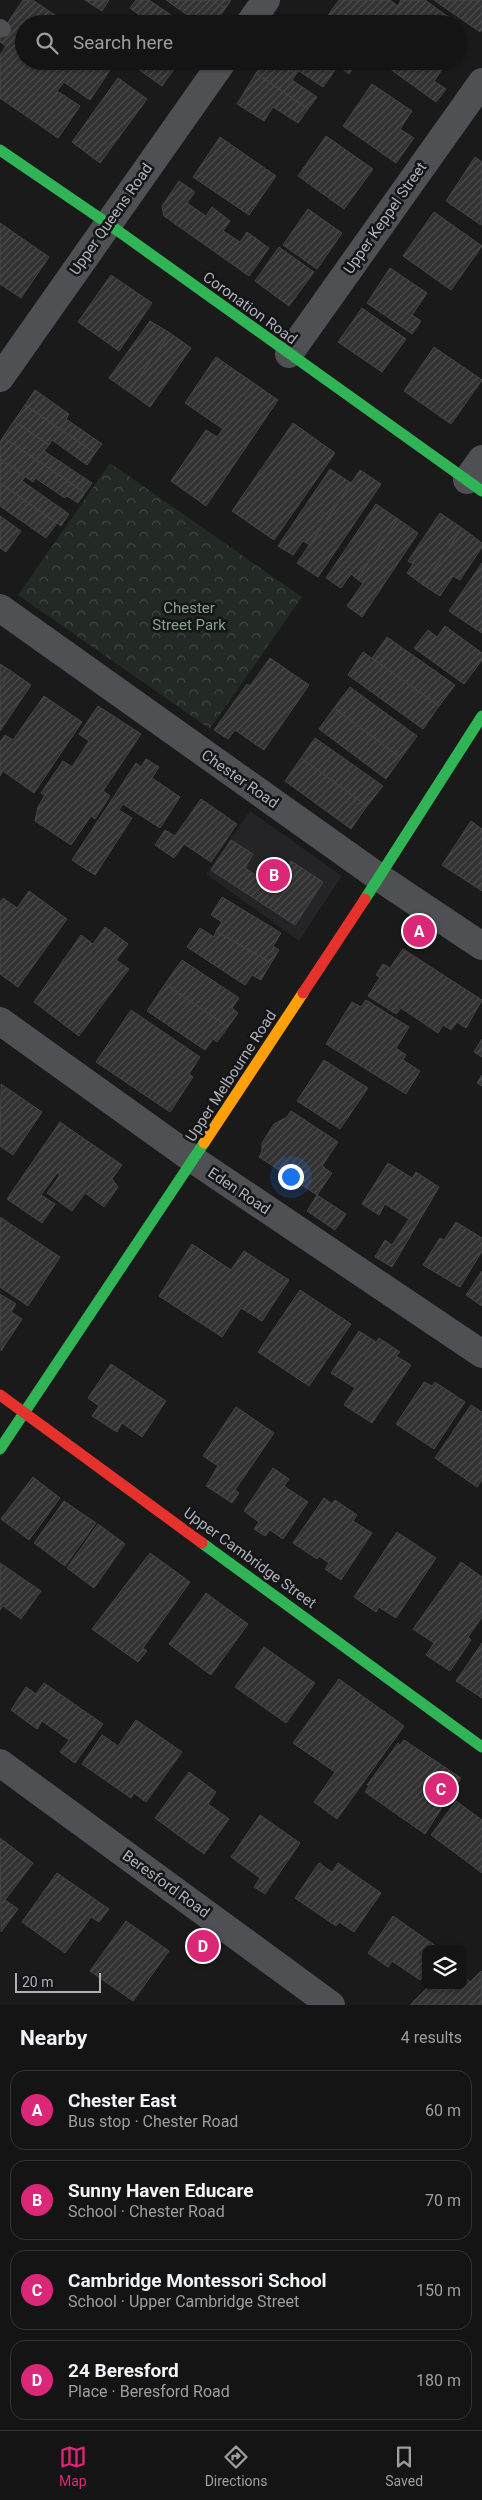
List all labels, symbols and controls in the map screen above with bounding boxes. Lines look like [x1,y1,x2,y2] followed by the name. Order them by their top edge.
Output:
[15,15,467,70] search box
[33,29,61,57] icon: search
[73,31,173,54] text: Search here
[340,159,430,277] street label: Upper Keppel Street
[66,160,156,278] street label: Upper Queens Road
[199,268,301,348] street label: Coronation Road
[152,599,226,634] park label: Chester Street Park
[198,746,282,812] street label: Chester Road
[258,856,290,894] pin: B
[403,912,435,950] pin: A
[182,1007,280,1145] street label: Upper Melbourne Road
[204,1164,274,1218] street label: Eden Road
[278,1164,304,1190] your location
[180,1504,320,1612] street label: Upper Cambridge Street
[425,1770,457,1808] pin: C
[119,1846,213,1922] street label: Beresford Road
[187,1927,219,1965] pin: D
[422,1945,467,1990] map controls
[422,1945,467,1990] button: layers
[15,1970,101,1993] scale bar
[22,1974,54,1990] text: 20 m
[20,2026,87,2050] text: Nearby
[401,2028,462,2047] text: 4 results
[68,2089,177,2112] text: Chester East
[32,2101,42,2120] text: A
[425,2101,461,2120] text: 60 m
[68,2112,238,2131] text: Bus stop · Chester Road
[68,2179,253,2202] text: Sunny Haven Educare
[32,2191,42,2210] text: B
[425,2191,461,2210] text: 70 m
[68,2202,225,2221] text: School · Chester Road
[68,2269,327,2292] text: Cambridge Montessori School
[32,2281,42,2300] text: C
[416,2281,461,2300] text: 150 m
[68,2292,299,2311] text: School · Upper Cambridge Street
[68,2359,179,2382] text: 24 Beresford
[32,2371,42,2390] text: D
[416,2371,461,2390] text: 180 m
[68,2382,230,2401] text: Place · Beresford Road
[59,2443,87,2489] tab: Map
[205,2443,268,2489] tab: Directions
[385,2443,423,2489] tab: Saved

